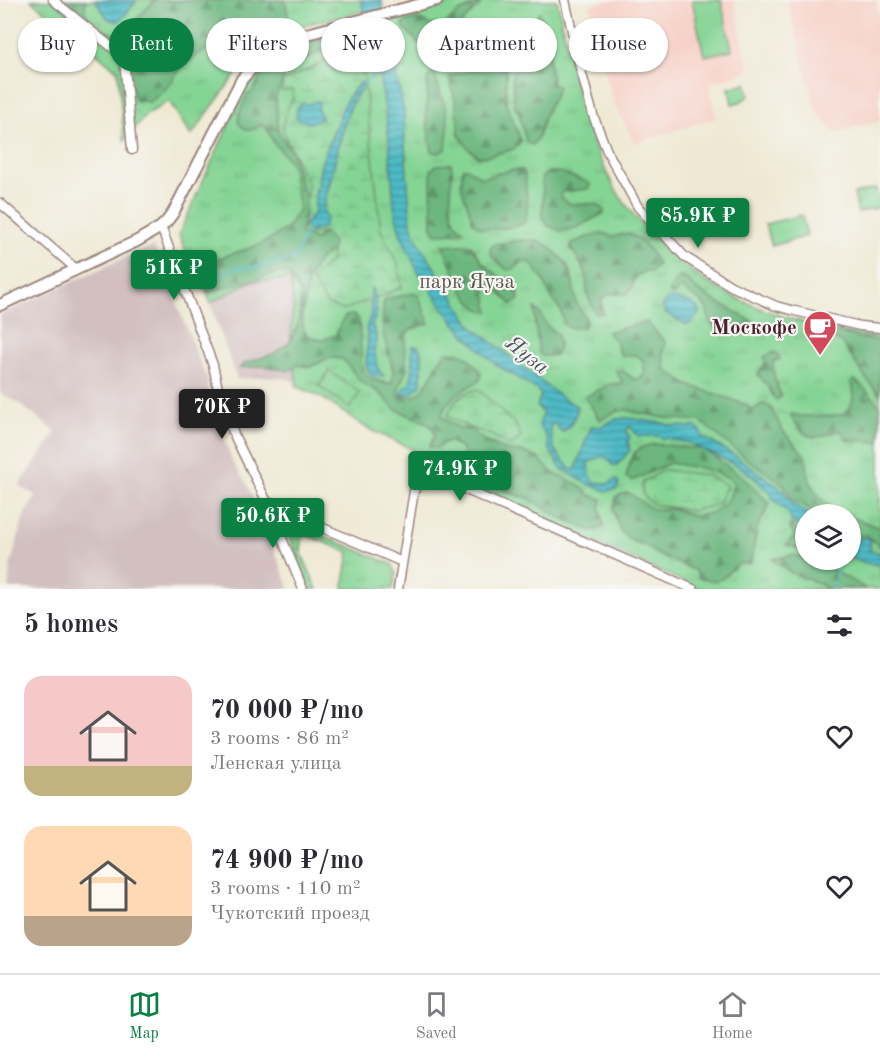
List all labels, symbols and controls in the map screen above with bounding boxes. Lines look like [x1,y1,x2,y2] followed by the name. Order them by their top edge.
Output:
[18,18,97,72] chip: Buy
[109,18,194,72] chip: Rent
[206,18,309,72] chip: Filters
[321,18,405,72] chip: New
[417,18,557,72] chip: Apartment
[569,18,668,72] chip: House
[643,198,753,249] pin: 85.9K ₽
[660,207,736,227] text: 85.9K ₽
[132,250,216,301] pin: 51K ₽
[145,259,203,279] text: 51K ₽
[419,272,515,293] park label: парк Яуза
[802,309,838,356] cafe icon: Москофе
[711,318,797,339] place label: Москофе
[501,332,553,379] water label: Яуза
[180,389,264,440] pin: 70K ₽
[193,398,251,418] text: 70K ₽
[405,451,515,502] pin: 74.9K ₽
[422,460,498,480] text: 74.9K ₽
[218,498,328,549] pin: 50.6K ₽
[795,504,861,570] map controls
[795,504,861,570] button: layers
[235,507,311,527] text: 50.6K ₽
[823,609,856,642] icon: filters
[24,612,118,638] text: 5 homes
[210,698,364,724] text: 70 000 ₽/mo
[72,700,144,772] icon: home
[823,720,856,753] icon: heart
[210,729,349,749] text: 3 rooms · 86 m²
[210,754,342,774] text: Ленская улица
[210,848,364,874] text: 74 900 ₽/mo
[72,850,144,922] icon: home
[823,870,856,903] icon: heart
[210,879,360,899] text: 3 rooms · 110 m²
[210,904,369,924] text: Чукотский проезд
[128,988,161,1044] tab: Map
[416,988,457,1044] tab: Saved
[712,988,752,1044] tab: Home

